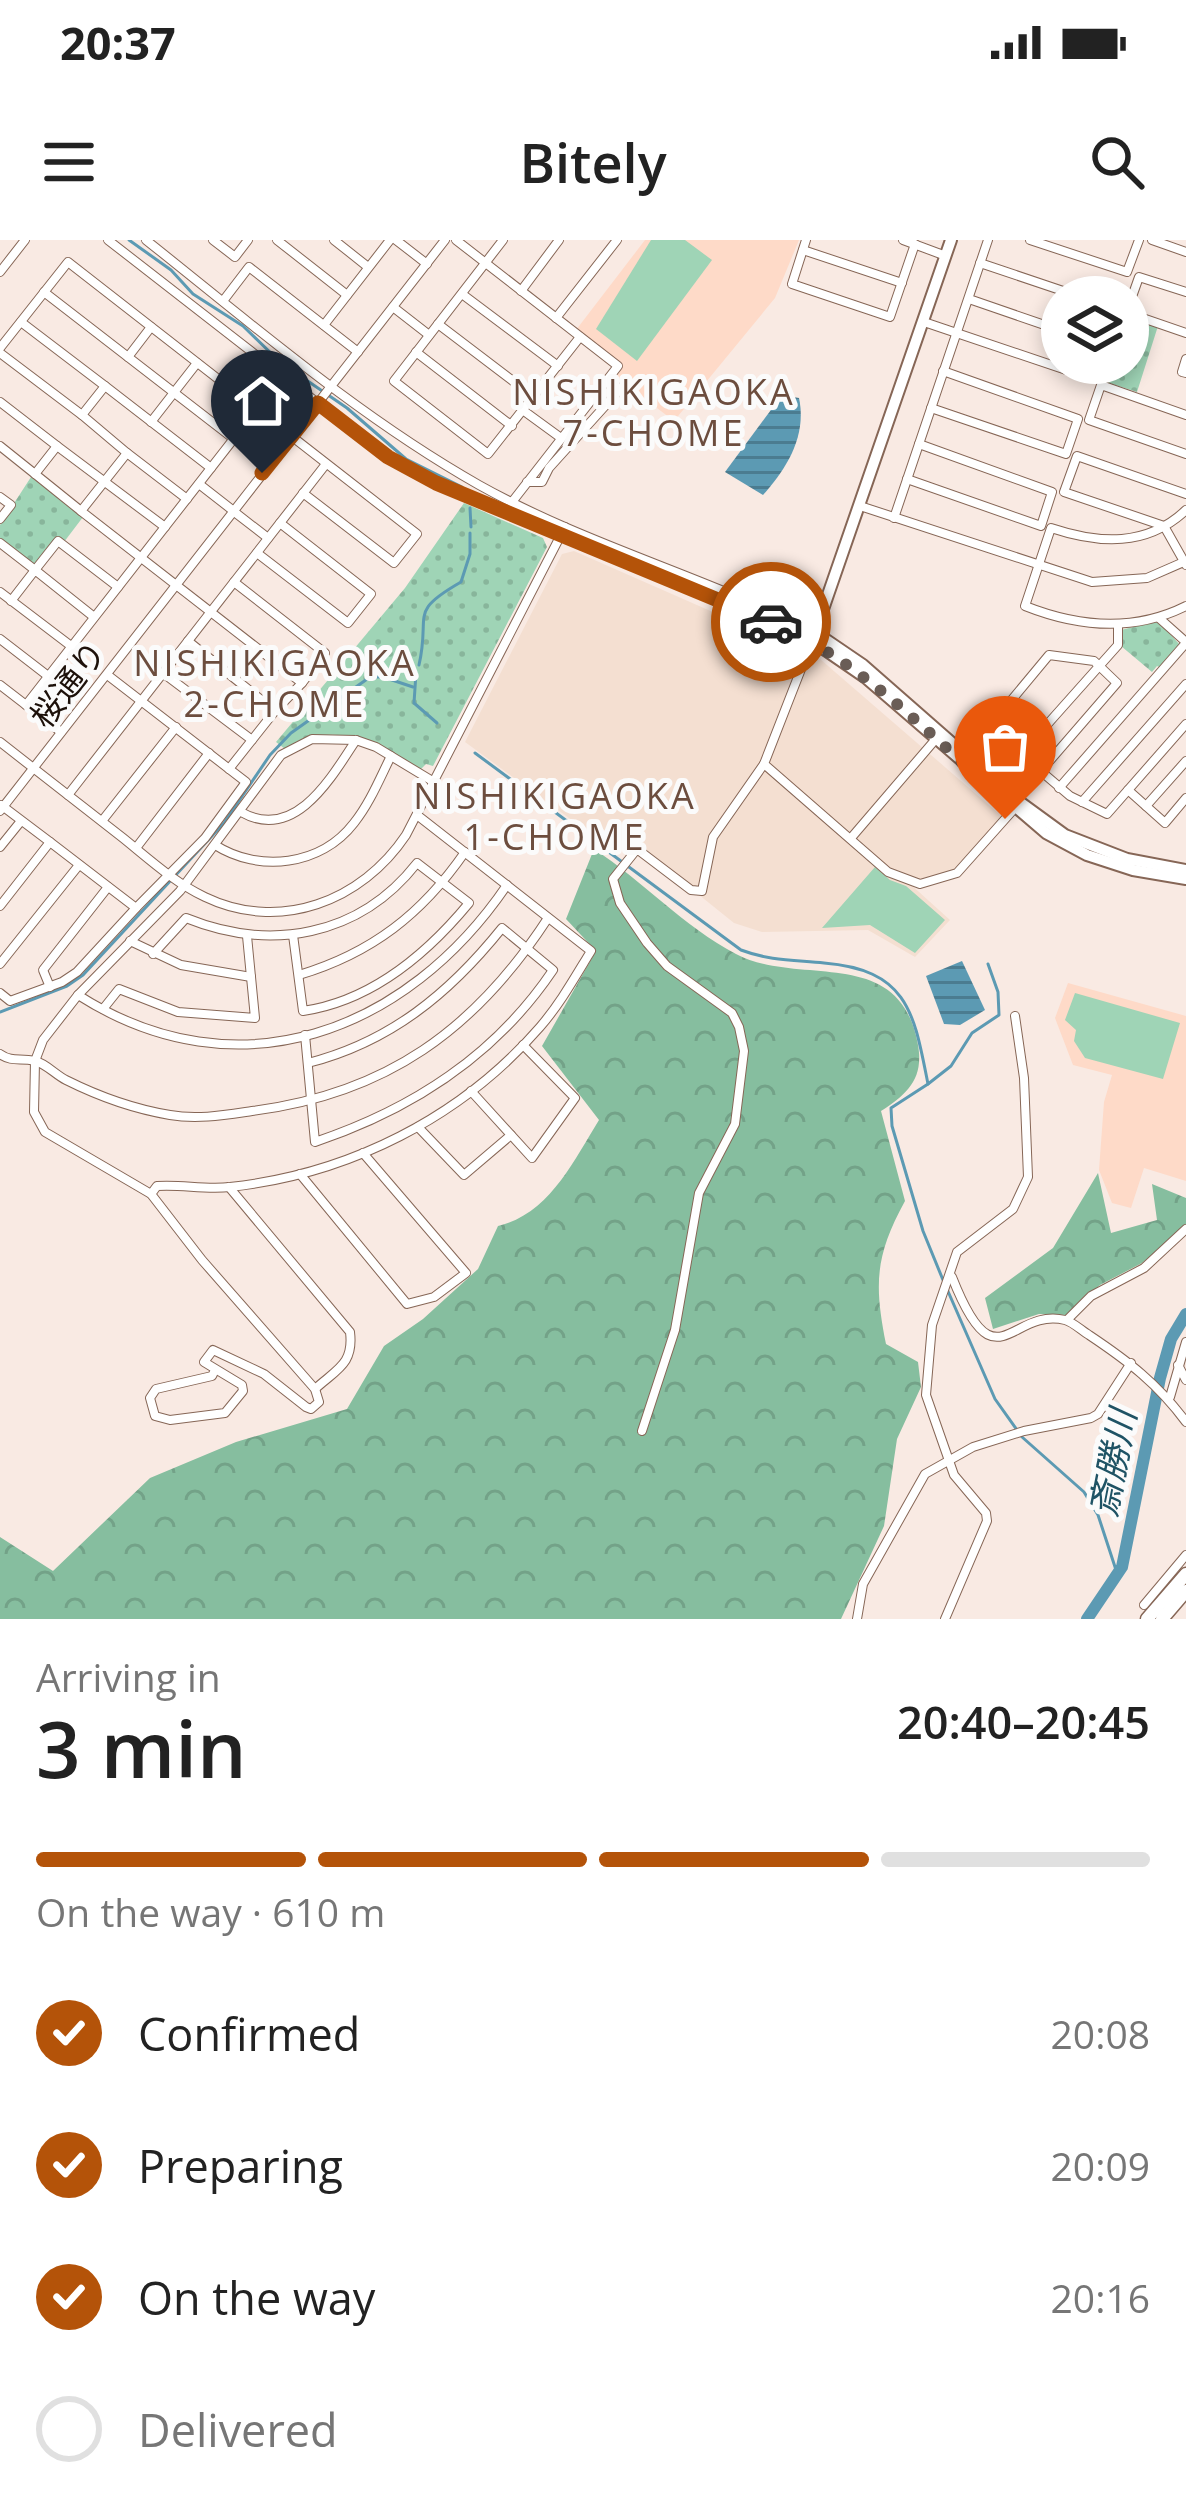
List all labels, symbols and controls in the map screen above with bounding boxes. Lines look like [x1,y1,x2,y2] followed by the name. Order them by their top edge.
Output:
[60,12,176,73] text: 20:37
[519,125,667,199] text: Bitely
[36,129,102,195] icon: menu
[1084,129,1150,195] icon: search
[1041,276,1149,384] map controls
[1041,276,1149,384] button: layers
[211,350,313,473] pin
[512,367,796,457] district label: NISHIKIGAOKA 7-CHOME
[229,368,295,434] icon: home
[711,562,831,682] courier
[738,589,804,655] icon: car
[19,631,116,737] street label: 桜通り
[133,638,417,728] district label: NISHIKIGAOKA 2-CHOME
[954,696,1056,819] pin
[972,714,1038,780] icon: bag
[413,771,697,861] district label: NISHIKIGAOKA 1-CHOME
[1078,1401,1148,1521] water label: 斎勝川
[36,1650,221,1703] text: Arriving in
[897,1691,1150,1752] text: 20:40–20:45
[36,1695,247,1801] text: 3 min
[36,1885,385,1938] text: On the way · 610 m
[36,2000,102,2066] icon: check
[138,2003,360,2064] text: Confirmed
[1051,2007,1150,2060] text: 20:08
[36,2132,102,2198] icon: check
[138,2135,343,2196] text: Preparing
[1051,2139,1150,2192] text: 20:09
[36,2264,102,2330] icon: check
[138,2267,375,2328] text: On the way
[1051,2271,1150,2324] text: 20:16
[138,2399,338,2460] text: Delivered

